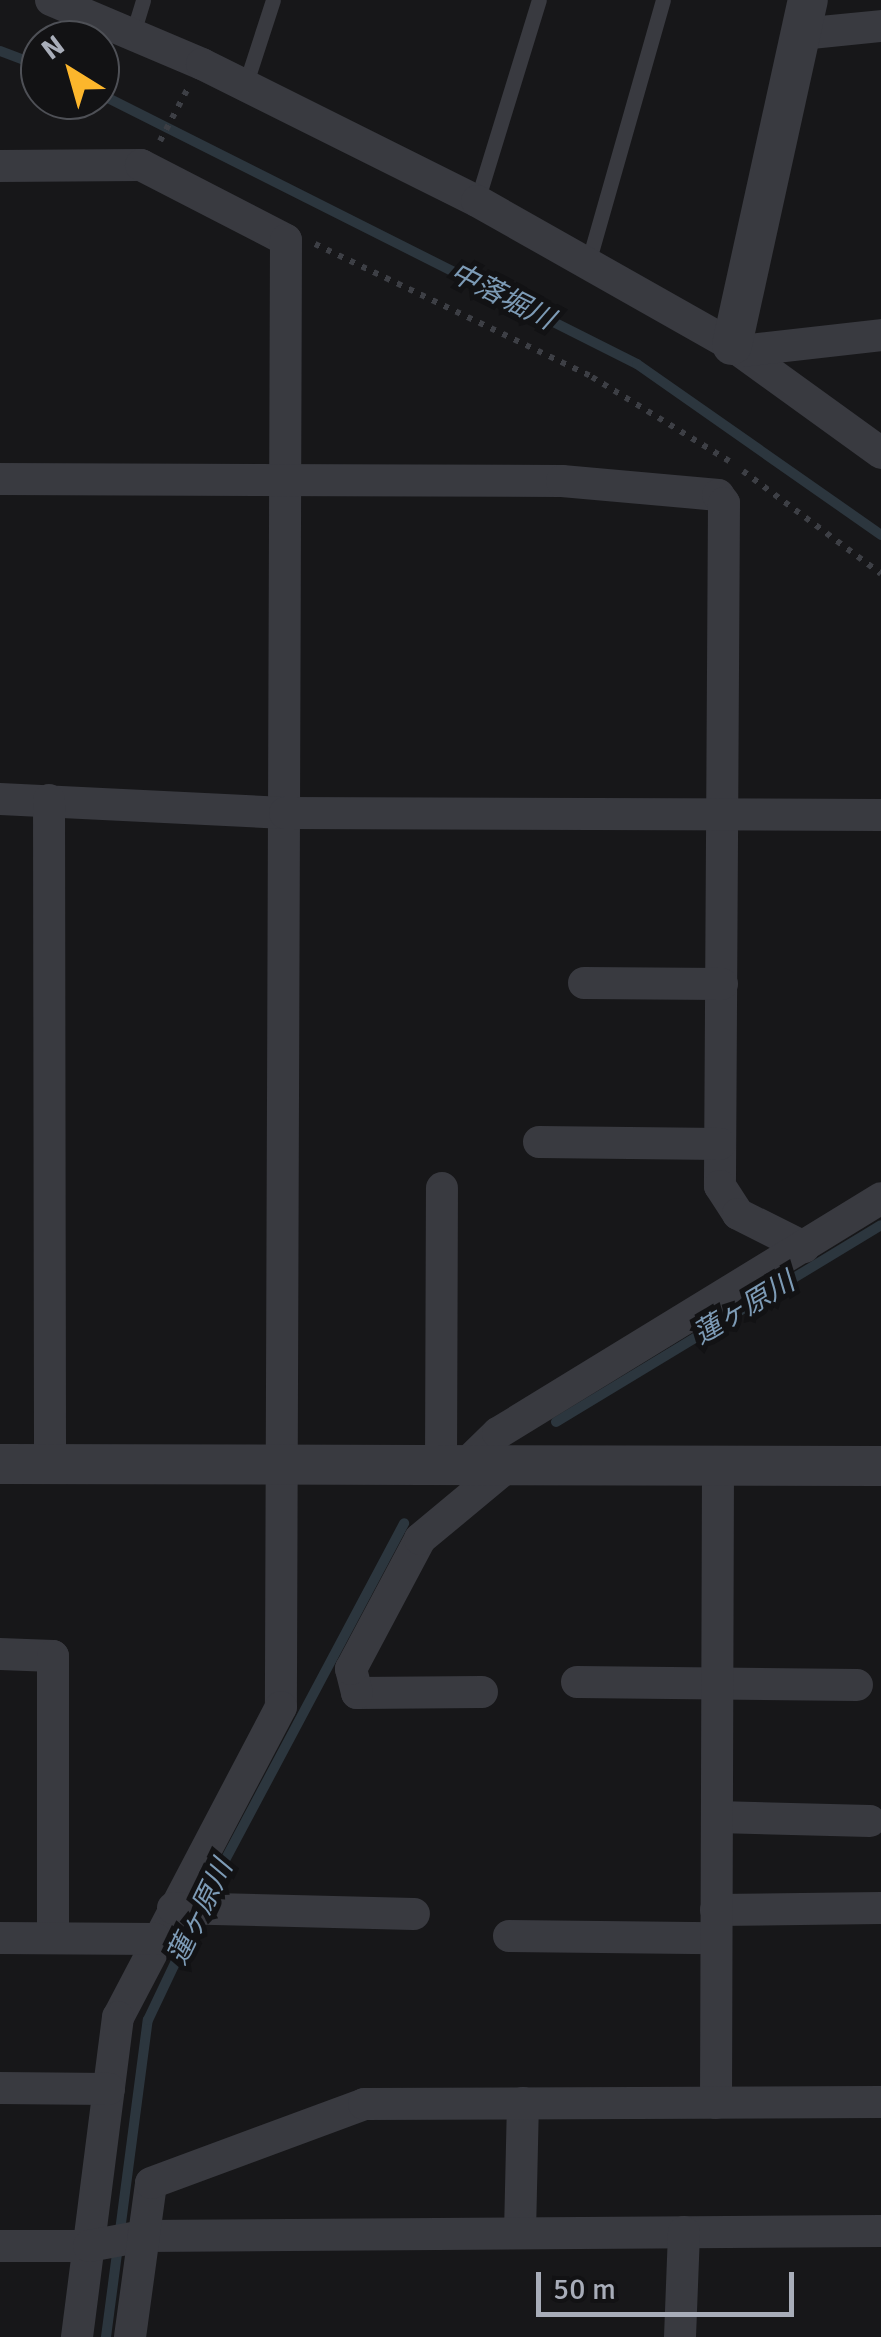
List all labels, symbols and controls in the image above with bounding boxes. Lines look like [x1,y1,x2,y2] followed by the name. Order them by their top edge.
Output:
[20,20,120,120] north arrow
[35,28,71,67] text: N
[444,256,560,336] water label: 中落堀川
[687,1265,801,1351] water label: 蓮ヶ原川
[160,1854,240,1970] water label: 蓮ヶ原川
[541,2252,798,2314] scale bar
[553,2271,616,2308] text: 50 m

